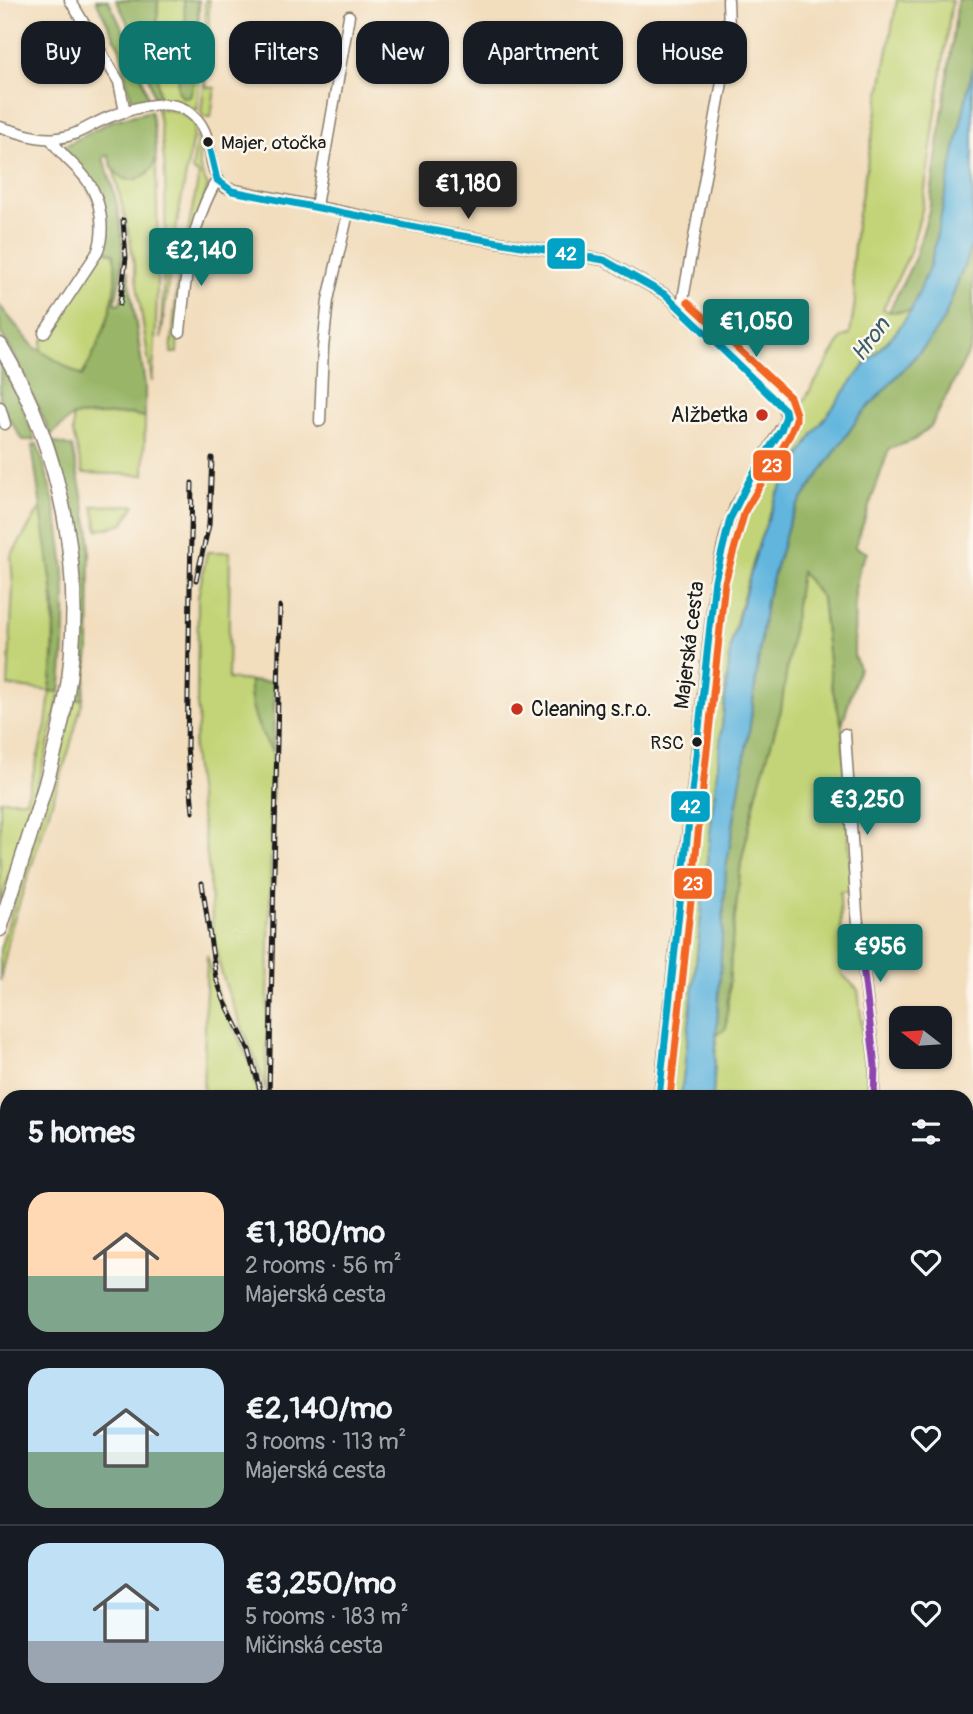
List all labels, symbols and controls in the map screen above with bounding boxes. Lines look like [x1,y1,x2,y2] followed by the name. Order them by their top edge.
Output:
[21,21,105,84] chip: Buy
[119,21,215,84] chip: Rent
[229,21,342,84] chip: Filters
[356,21,449,84] chip: New
[463,21,623,84] chip: Apartment
[637,21,747,84] chip: House
[221,131,326,155] place label: Majer, otočka
[201,135,215,149] marker: Majer, otočka
[411,162,525,221] pin: €1,180
[435,169,501,198] text: €1,180
[144,229,258,288] pin: €2,140
[165,236,237,265] text: €2,140
[546,237,586,270] line badge: 42
[555,242,577,266] text: 42
[699,300,813,359] pin: €1,050
[719,307,793,336] text: €1,050
[845,311,897,367] water label: Hron
[671,402,748,429] place label: Alžbetka
[754,407,770,423] marker: Alžbetka
[752,449,792,482] line badge: 23
[762,454,782,478] text: 23
[668,580,711,711] street label: Majerská cesta
[531,696,652,723] place label: Cleaning s.r.o.
[509,701,525,717] marker: Cleaning s.r.o.
[650,731,684,755] place label: RSC
[690,735,704,749] marker: RSC
[810,778,924,837] pin: €3,250
[830,785,904,814] text: €3,250
[670,790,711,823] line badge: 42
[679,795,701,819] text: 42
[673,867,713,900] line badge: 23
[683,872,703,896] text: 23
[839,925,921,984] pin: €956
[854,932,906,961] text: €956
[889,1006,952,1069] north arrow
[889,1006,952,1069] map controls
[907,1113,945,1151] icon: filters
[28,1114,135,1151] text: 5 homes
[245,1214,385,1251] text: €1,180/mo
[84,1220,168,1304] icon: home
[907,1243,945,1281] icon: heart
[245,1251,402,1280] text: 2 rooms · 56 m²
[245,1280,386,1309] text: Majerská cesta
[245,1390,392,1427] text: €2,140/mo
[84,1396,168,1480] icon: home
[907,1419,945,1457] icon: heart
[245,1427,406,1456] text: 3 rooms · 113 m²
[245,1456,386,1485] text: Majerská cesta
[245,1565,396,1602] text: €3,250/mo
[84,1571,168,1655] icon: home
[907,1594,945,1632] icon: heart
[245,1602,409,1631] text: 5 rooms · 183 m²
[245,1631,383,1660] text: Mičinská cesta

